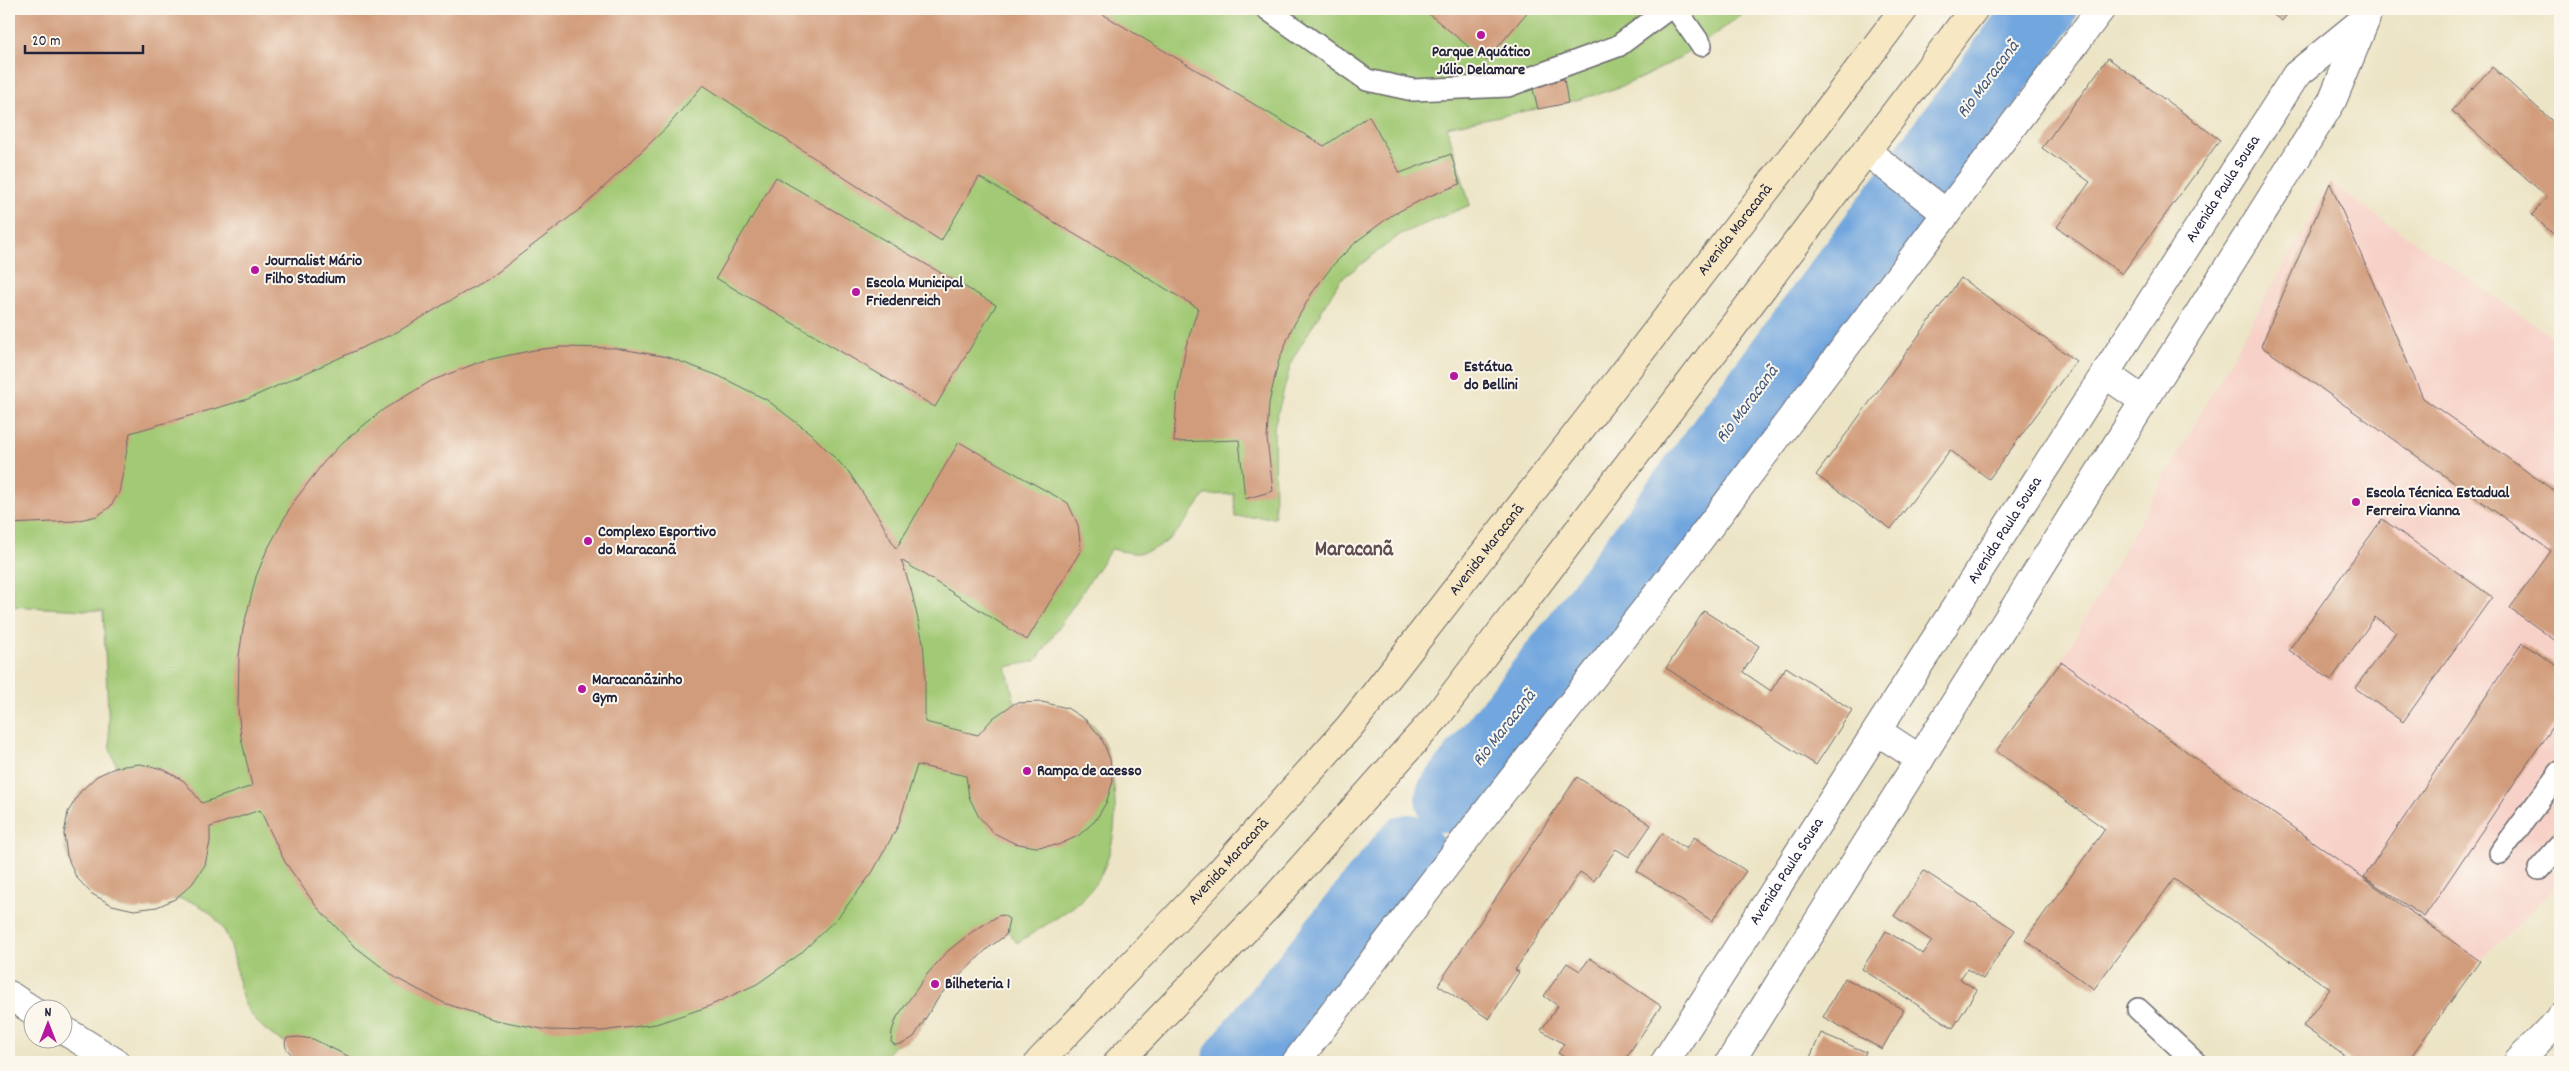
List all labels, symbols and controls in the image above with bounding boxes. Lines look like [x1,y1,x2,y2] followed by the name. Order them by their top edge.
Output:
[25,22,142,54] scale bar
[1475,29,1487,41] marker: Parque Aquático Júlio Delamare
[32,31,60,53] text: 20 m
[1952,35,2027,124] water label: Rio Maracanã
[1432,41,1530,82] place label: Parque Aquático Júlio Delamare
[2180,130,2266,247] street label: Avenida Paula Sousa
[1692,179,1778,281] street label: Avenida Maracanã
[265,250,362,291] place label: Journalist Mário Filho Stadium
[249,264,261,276] marker: Journalist Mário Filho Stadium
[866,272,963,313] place label: Escola Municipal Friedenreich
[850,286,862,298] marker: Escola Municipal Friedenreich
[1464,356,1518,397] place label: Estátua do Bellini
[1711,360,1786,449] water label: Rio Maracanã
[1448,370,1460,382] marker: Estátua do Bellini
[1962,472,2048,589] street label: Avenida Paula Sousa
[2366,482,2509,523] place label: Escola Técnica Estadual Ferreira Vianna
[2350,496,2362,508] marker: Escola Técnica Estadual Ferreira Vianna
[1444,499,1530,601] street label: Avenida Maracanã
[598,521,716,562] place label: Complexo Esportivo do Maracanã
[582,535,594,547] marker: Complexo Esportivo do Maracanã
[1315,536,1394,566] district label: Maracanã
[592,669,682,710] place label: Maracanãzinho Gym
[576,683,588,695] marker: Maracanãzinho Gym
[1467,685,1544,773] water label: Rio Maracanã
[1037,760,1142,783] place label: Rampa de acesso
[1021,765,1033,777] marker: Rampa de acesso
[1183,813,1275,910] street label: Avenida Maracanã
[1744,813,1830,930] street label: Avenida Paula Sousa
[945,973,1010,996] place label: Bilheteria 1
[929,978,941,990] marker: Bilheteria 1
[22,998,72,1048] north arrow
[45,1003,52,1023] text: N

